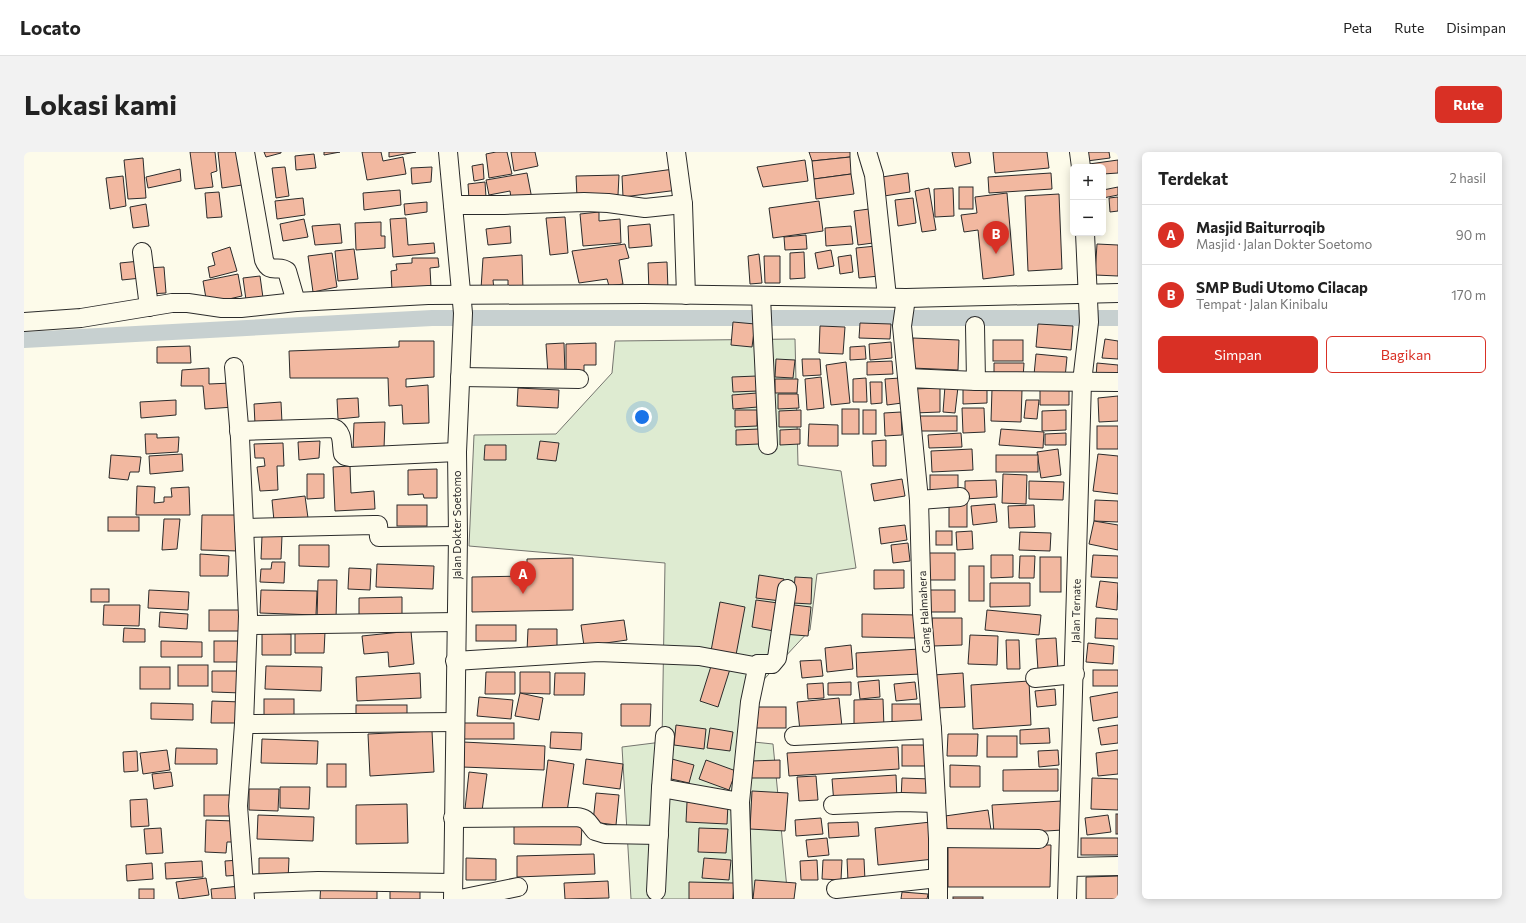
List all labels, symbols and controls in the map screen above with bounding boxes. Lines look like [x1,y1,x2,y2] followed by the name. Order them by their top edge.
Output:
[20,16,81,39] text: Locato
[1343,19,1372,36] text: Peta
[1394,19,1424,36] text: Rute
[1446,19,1506,36] text: Disimpan
[1435,86,1502,123] button: Rute
[24,87,177,121] text: Lokasi kami
[1070,164,1106,236] map controls
[1070,164,1106,200] button: +
[1158,168,1228,189] text: Terdekat
[1449,170,1486,186] text: 2 hasil
[1070,200,1106,236] button: −
[1196,218,1325,236] text: Masjid Baiturroqib
[983,221,1009,254] pin: B
[1166,227,1176,243] text: A
[1456,227,1486,243] text: 90 m
[1196,236,1372,252] text: Masjid · Jalan Dokter Soetomo
[1196,278,1368,296] text: SMP Budi Utomo Cilacap
[1167,287,1175,303] text: B
[1451,287,1486,303] text: 170 m
[1196,296,1328,312] text: Tempat · Jalan Kinibalu
[1158,336,1318,373] button: Simpan
[1326,336,1486,373] button: Bagikan
[632,407,652,427] your location
[450,470,464,580] street label: Jalan Dokter Soetomo
[510,561,536,594] pin: A
[915,571,932,654] street label: Gang Halmahera
[1068,578,1084,643] street label: Jalan Ternate

